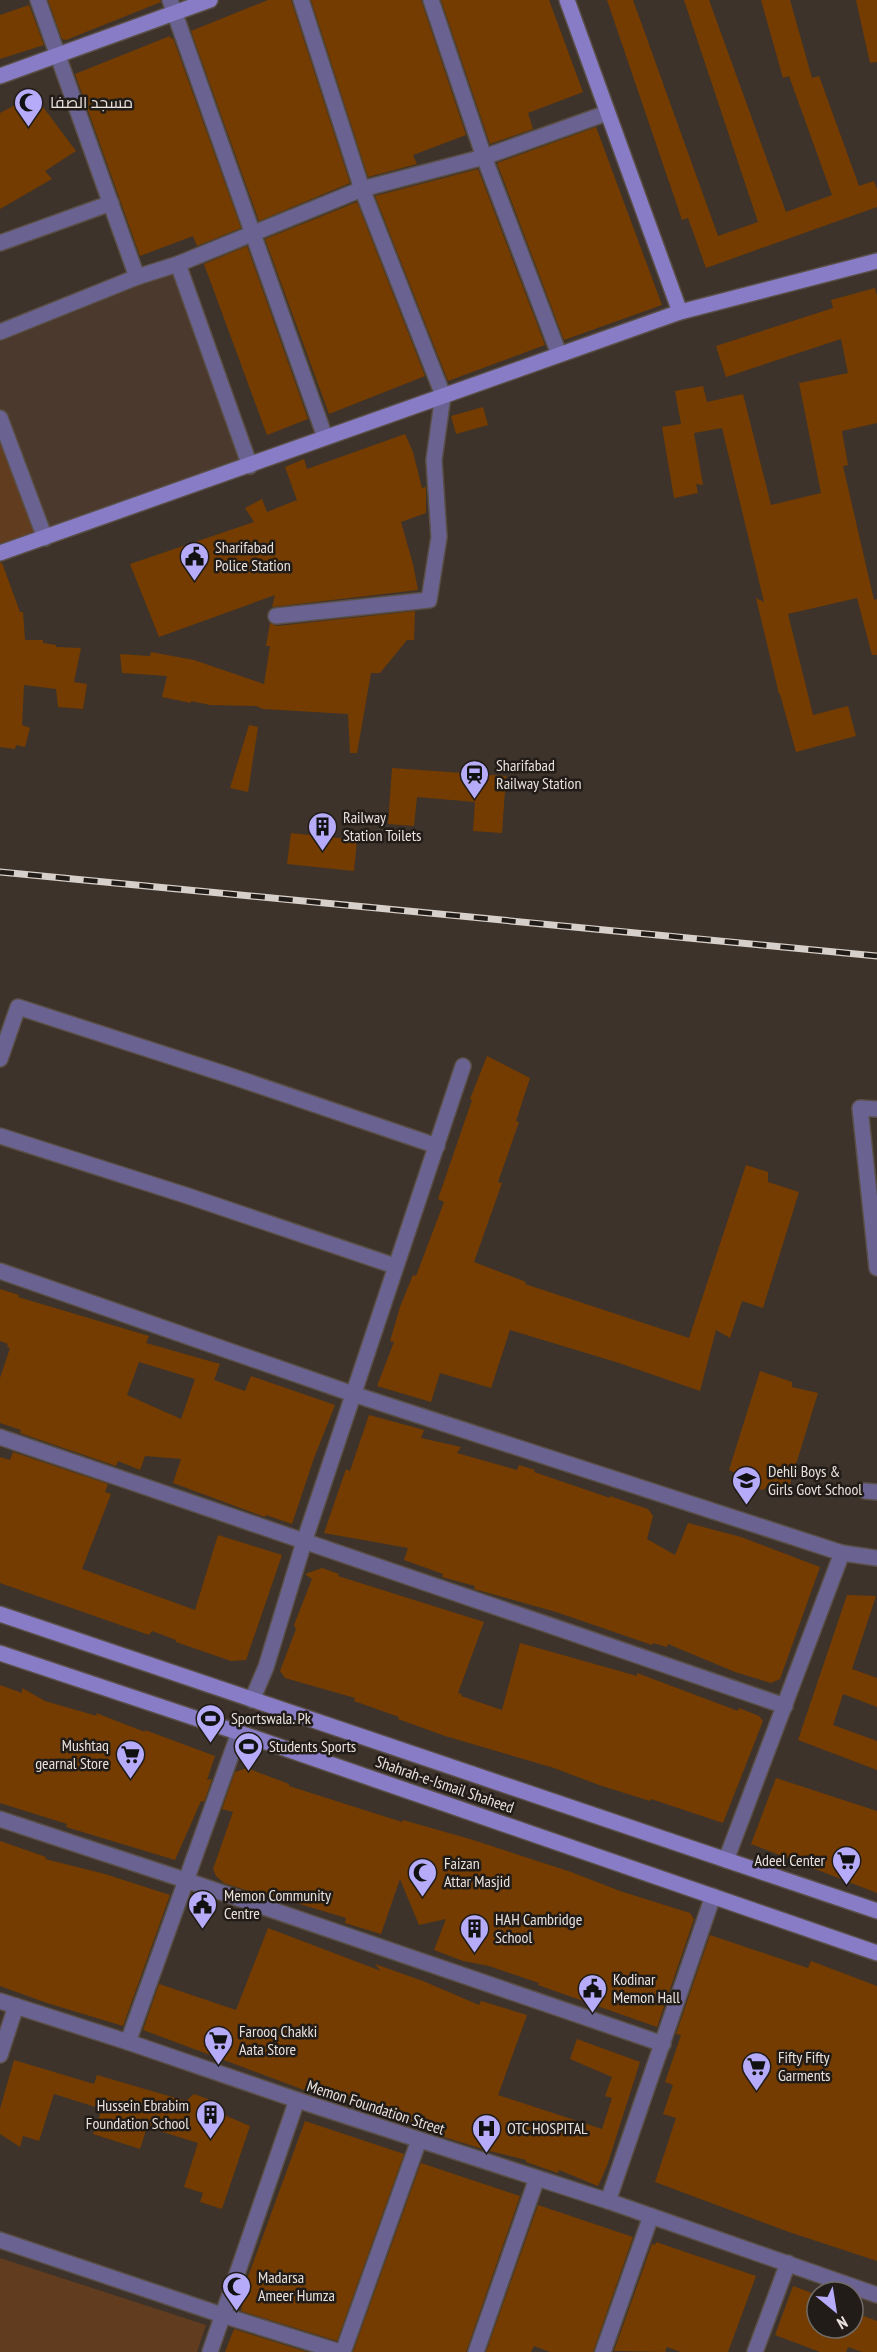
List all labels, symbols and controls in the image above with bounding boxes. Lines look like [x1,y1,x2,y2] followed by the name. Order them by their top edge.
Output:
[13,86,45,128] mosque icon: مسجد الصفا
[50,92,133,112] place label: مسجد الصفا
[215,537,291,575] place label: Sharifabad Police Station
[178,540,210,582] public building icon: Sharifabad Police Station
[496,755,582,793] place label: Sharifabad Railway Station
[459,758,491,800] station icon: Sharifabad Railway Station
[343,807,421,845] place label: Railway Station Toilets
[306,810,338,852] building icon: Railway Station Toilets
[768,1461,862,1499] place label: Dehli Boys & Girls Govt School
[731,1464,763,1506] school or university icon: Dehli Boys & Girls Govt School
[194,1702,226,1744] sports icon: Sportswala. Pk
[231,1708,312,1728] place label: Sportswala. Pk
[232,1730,264,1772] sports icon: Students Sports
[35,1735,109,1773] place label: Mushtaq gearnal Store
[269,1736,356,1756] place label: Students Sports
[114,1738,146,1780] supermarket icon: Mushtaq gearnal Store
[373,1751,517,1817] street label: Shahrah-e-Ismail Shaheed
[830,1844,862,1886] supermarket icon: Adeel Center
[755,1850,826,1870] place label: Adeel Center
[444,1853,510,1891] place label: Faizan Attar Masjid
[407,1856,439,1898] mosque icon: Faizan Attar Masjid
[224,1885,331,1923] place label: Memon Community Centre
[187,1888,219,1930] public building icon: Memon Community Centre
[495,1909,582,1947] place label: HAH Cambridge School
[458,1912,490,1954] building icon: HAH Cambridge School
[613,1969,680,2007] place label: Kodinar Memon Hall
[576,1972,608,2014] public building icon: Kodinar Memon Hall
[239,2021,317,2059] place label: Farooq Chakki Aata Store
[202,2024,234,2066] supermarket icon: Farooq Chakki Aata Store
[778,2047,831,2085] place label: Fifty Fifty Garments
[741,2050,773,2092] supermarket icon: Fifty Fifty Garments
[305,2075,448,2139] street label: Memon Foundation Street
[86,2095,189,2133] place label: Hussein Ebrabim Foundation School
[194,2098,226,2140] building icon: Hussein Ebrabim Foundation School
[470,2112,502,2154] hospital icon: OTC HOSPITAL
[507,2118,588,2138] place label: OTC HOSPITAL
[258,2267,335,2305] place label: Madarsa Ameer Humza
[221,2270,253,2312] mosque icon: Madarsa Ameer Humza
[805,2280,865,2340] north arrow
[834,2312,851,2334] text: N

